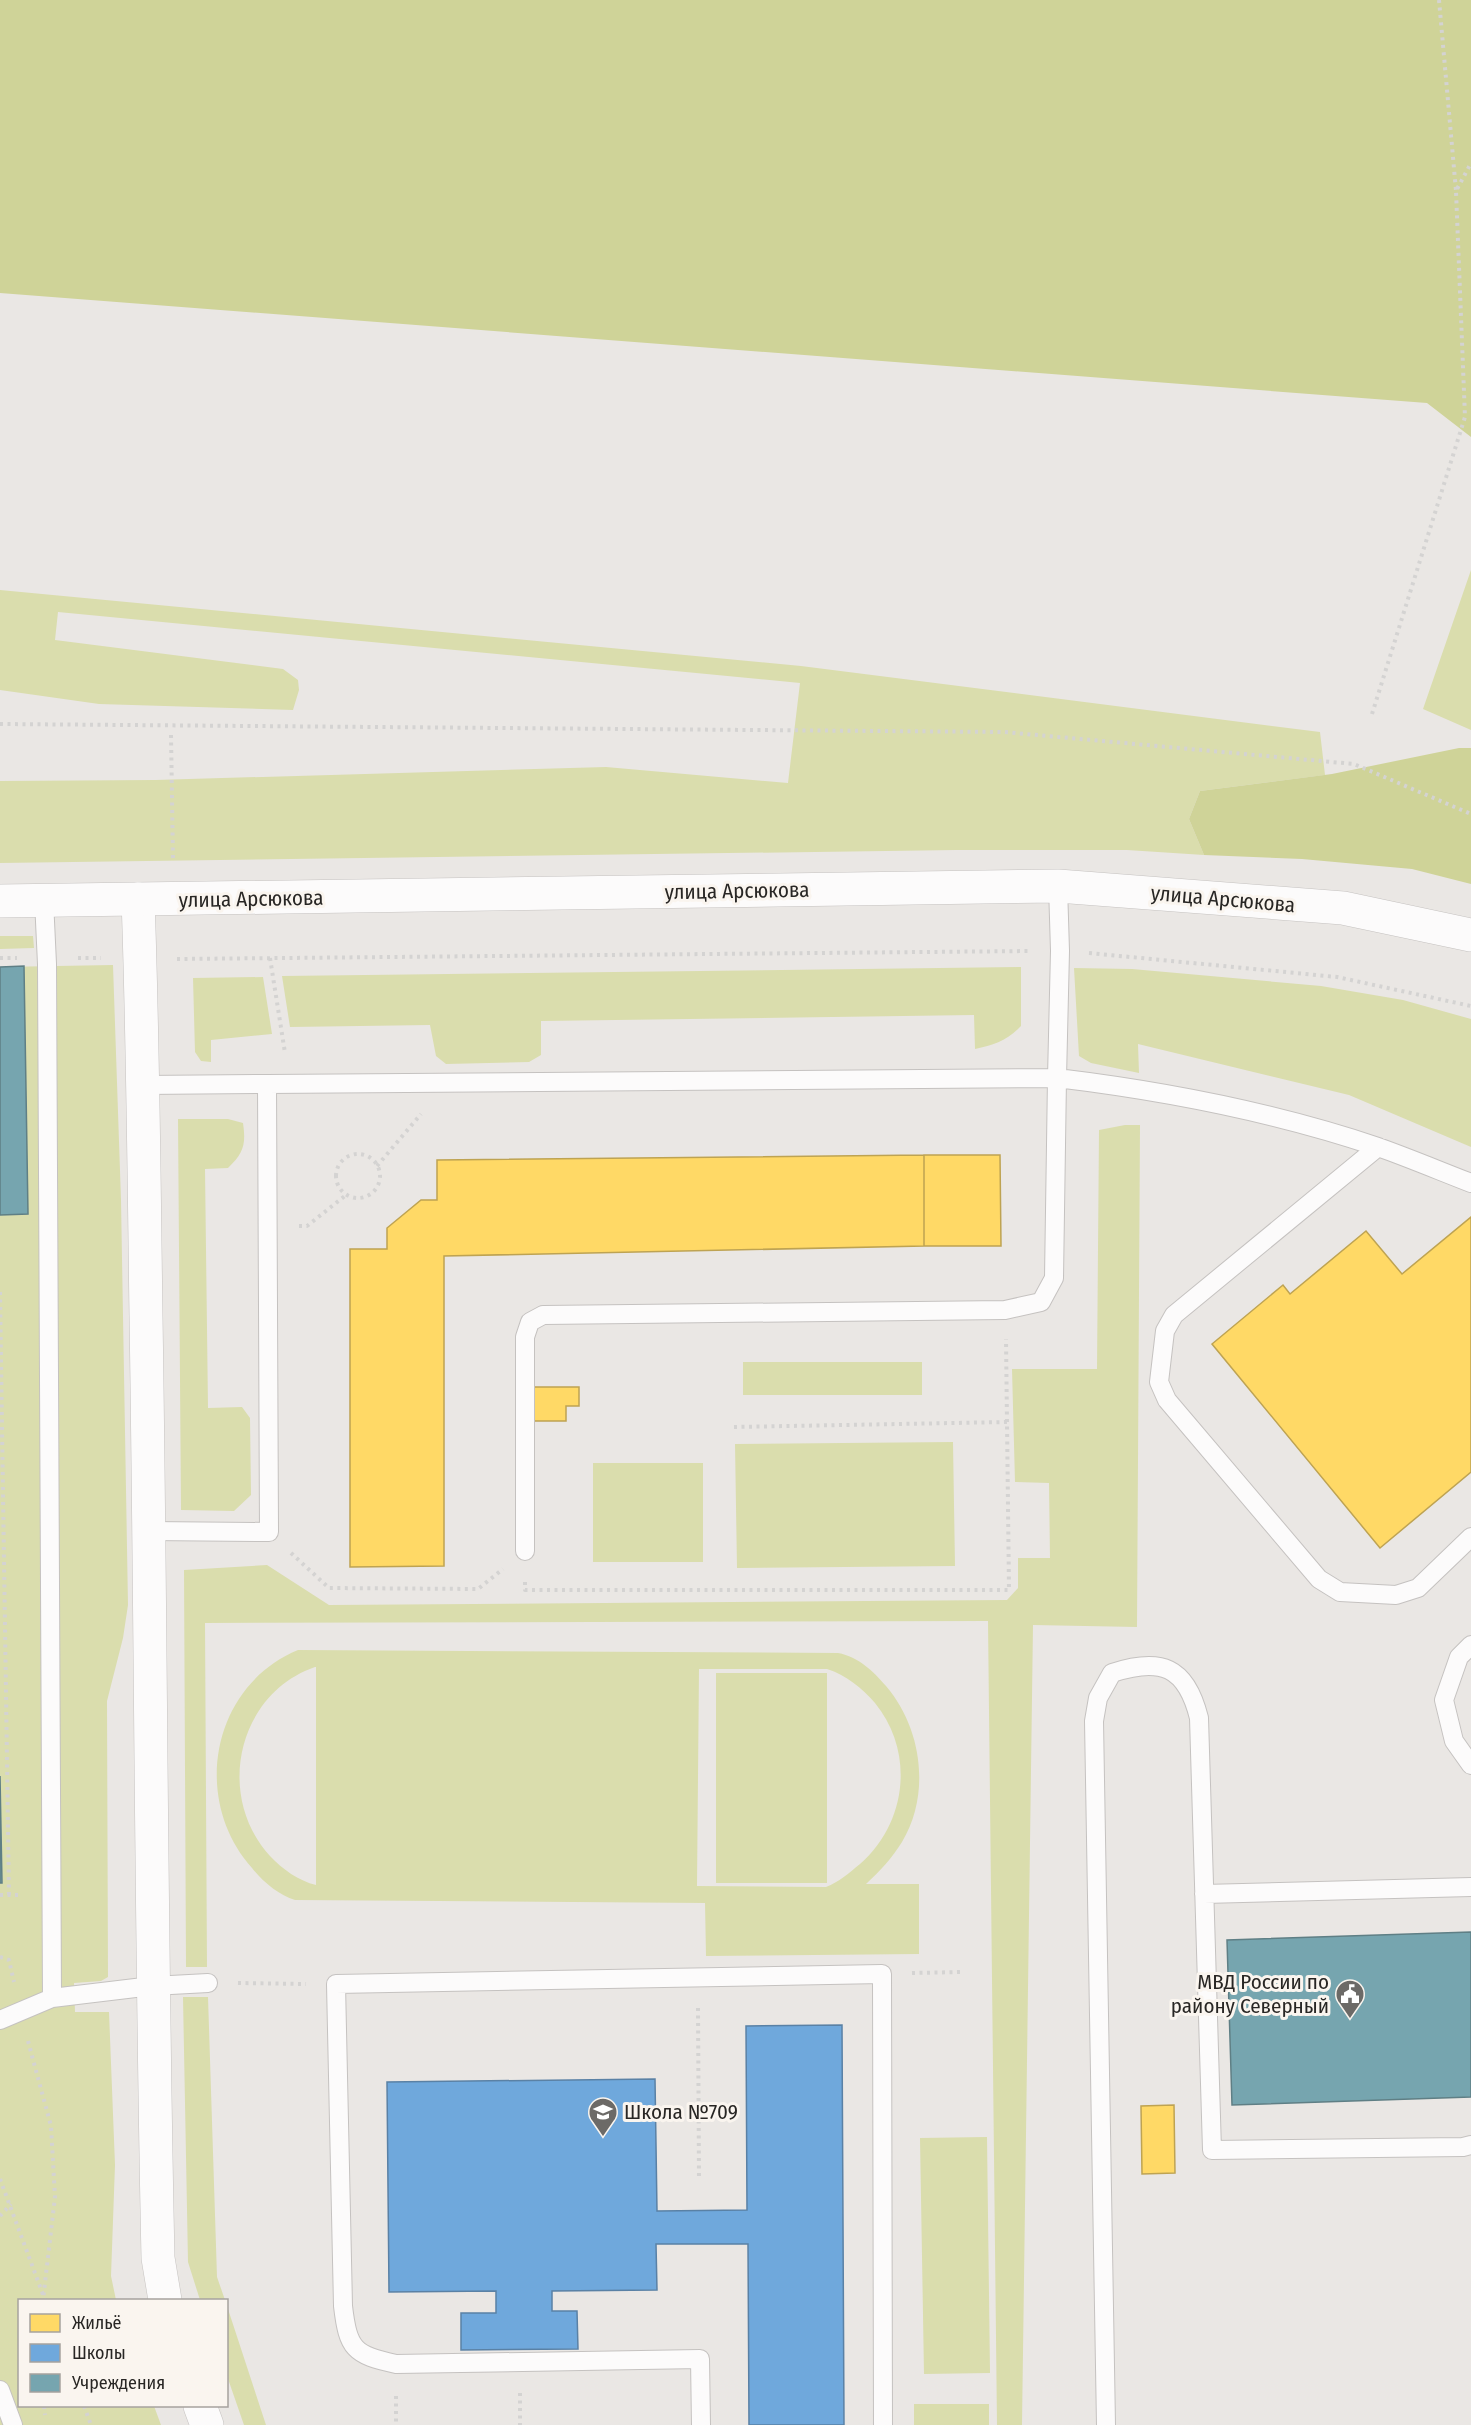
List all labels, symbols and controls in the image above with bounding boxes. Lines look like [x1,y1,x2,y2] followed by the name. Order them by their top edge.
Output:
[664,877,810,905] street label: улица Арсюкова
[1150,880,1296,918] street label: улица Арсюкова
[178,885,324,913] street label: улица Арсюкова
[1171,1969,1329,2019] place label: МВД России по району Северный
[1334,1978,1366,2020] public building icon: МВД России по району Северный
[587,2096,619,2138] school or university icon: Школа №709
[624,2099,738,2125] place label: Школа №709
[18,2299,228,2407] legend
[72,2312,122,2334] text: Жильё
[72,2342,126,2364] text: Школы
[71,2372,165,2394] text: Учреждения

